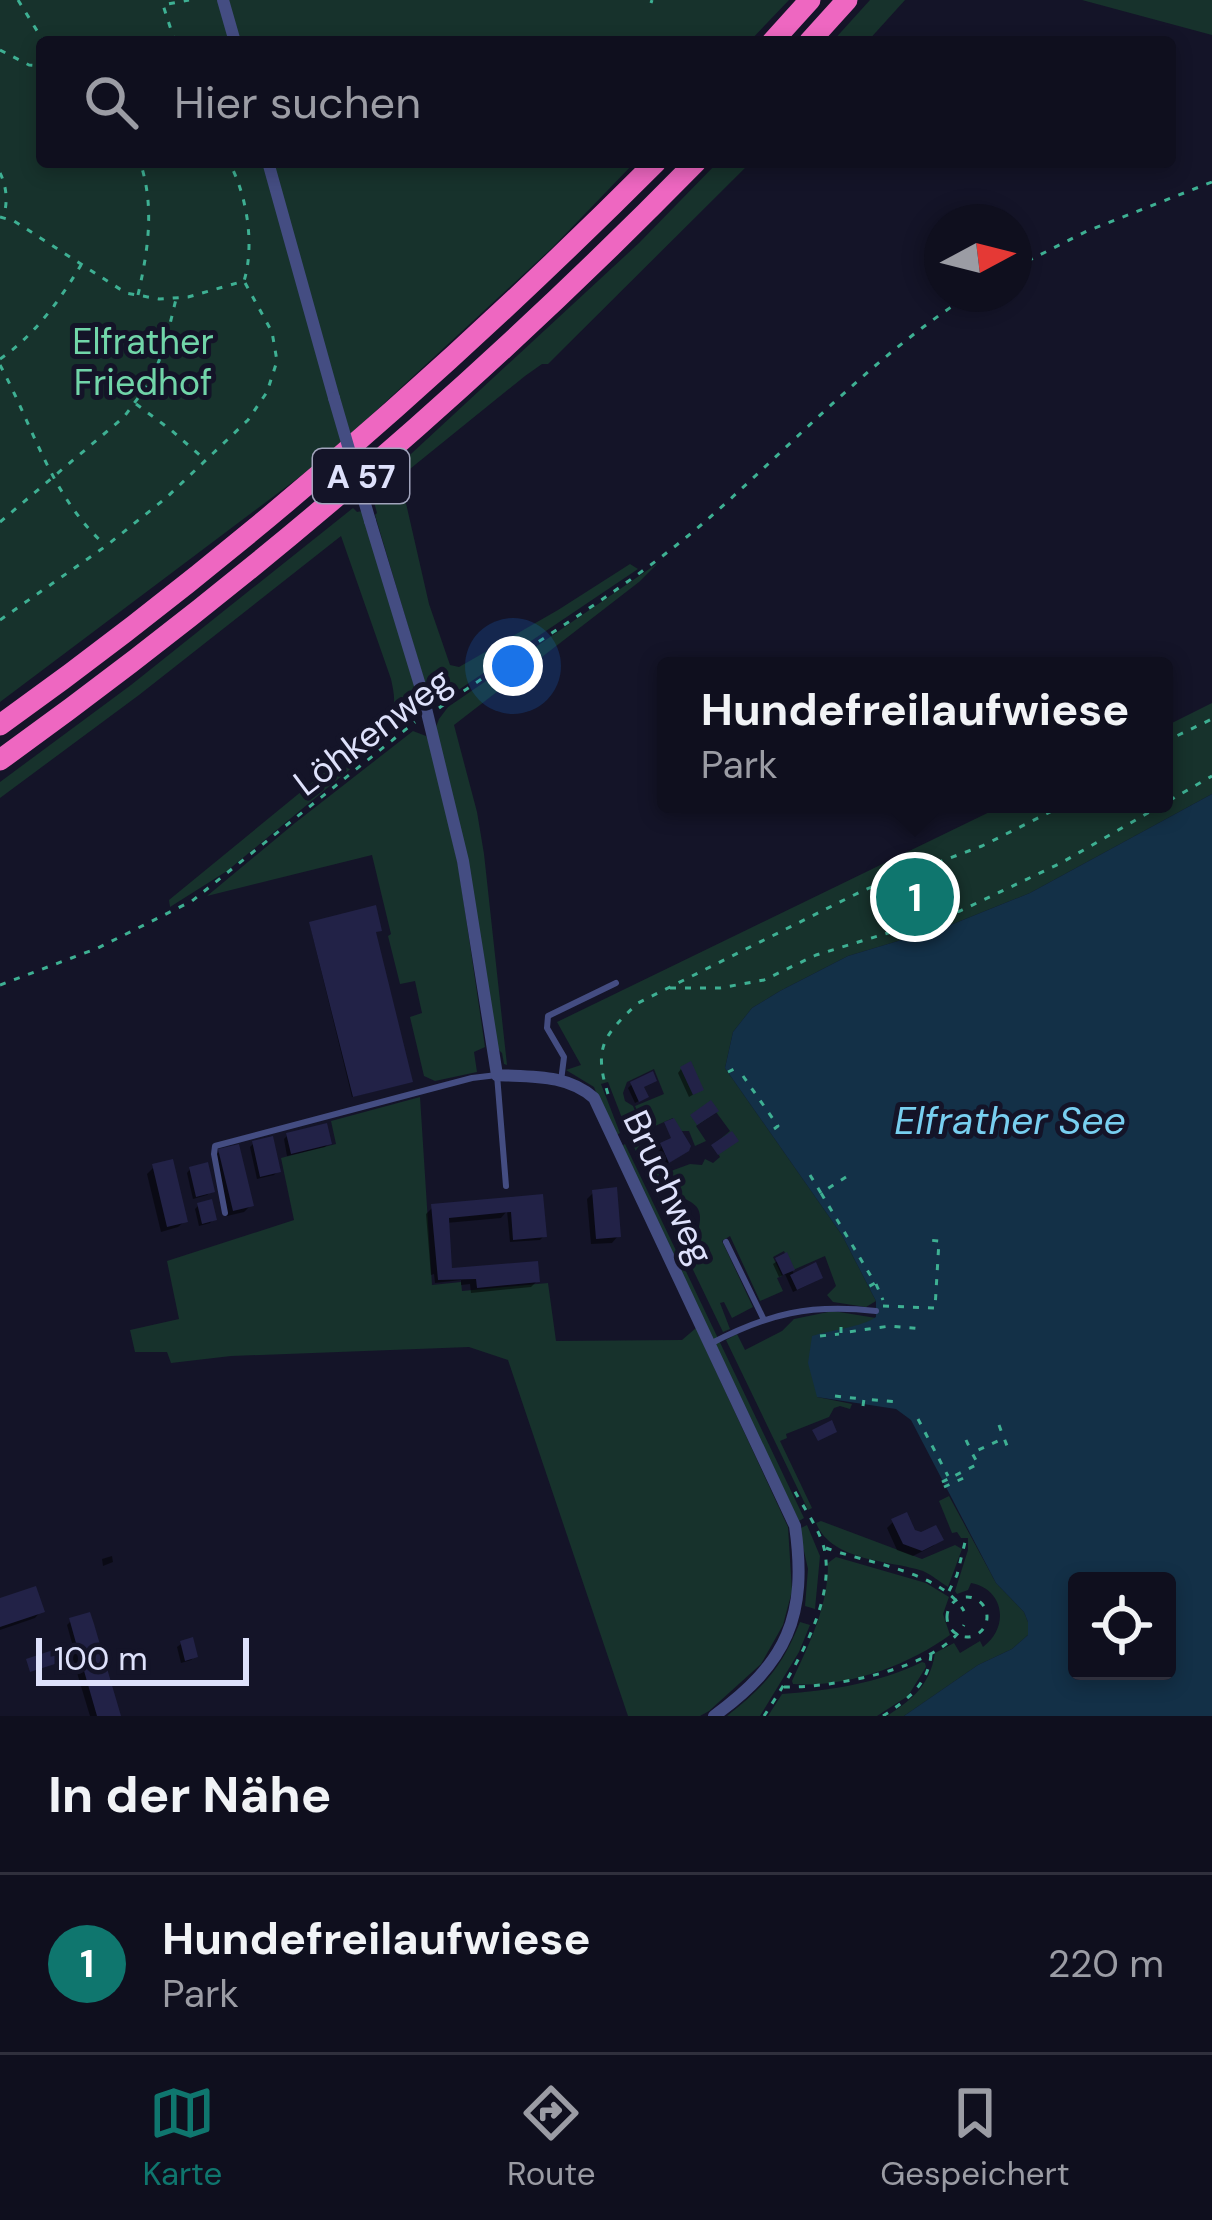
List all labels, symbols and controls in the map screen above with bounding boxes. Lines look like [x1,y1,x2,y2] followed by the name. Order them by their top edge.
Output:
[36,36,1176,168] search box
[78,69,144,135] icon: search
[174,73,421,132] text: Hier suchen
[924,204,1032,312] north arrow
[72,318,214,406] park label: Elfrather Friedhof
[313,449,409,503] road number: A 57
[483,636,543,696] your location
[284,657,460,806] street label: Löhkenweg
[657,657,1173,813] popup
[701,680,1129,739] text: Hundefreilaufwiese
[701,739,778,790] text: Park
[876,852,954,942] pin: 1
[894,1095,1126,1146] water label: Elfrather See
[613,1103,725,1272] street label: Bruchweg
[1068,1572,1176,1680] map controls
[1068,1572,1176,1680] button: locate
[36,1632,249,1685] scale bar
[54,1637,148,1680] text: 100 m
[48,1761,332,1828] text: In der Nähe
[162,1909,591,1968] text: Hundefreilaufwiese
[80,1938,94,1989] text: 1
[1048,1938,1164,1989] text: 220 m
[162,1968,239,2019] text: Park
[142,2080,222,2195] tab: Karte
[507,2080,595,2195] tab: Route
[880,2080,1070,2195] tab: Gespeichert

